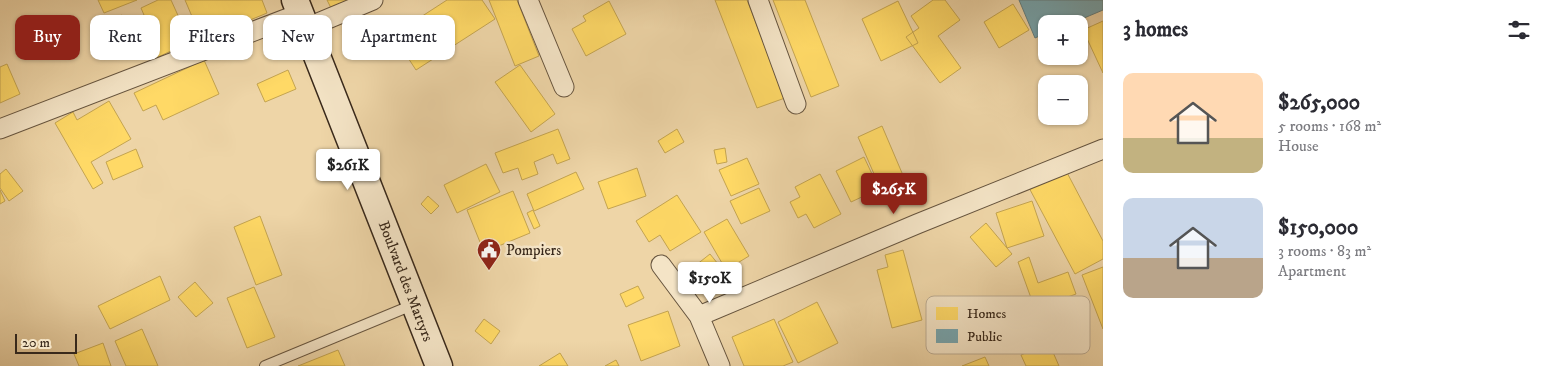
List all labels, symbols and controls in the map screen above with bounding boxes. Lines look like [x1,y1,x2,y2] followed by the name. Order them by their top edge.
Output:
[15,15,80,60] chip: Buy
[90,15,160,60] chip: Rent
[170,15,253,60] chip: Filters
[263,15,332,60] chip: New
[342,15,455,60] chip: Apartment
[1038,15,1088,125] map controls
[1038,15,1088,65] button: +
[1505,16,1533,44] icon: filters
[1123,17,1188,43] text: 3 homes
[1038,75,1088,125] button: −
[1278,90,1360,116] text: $265,000
[1163,93,1223,153] icon: home
[1278,116,1381,136] text: 5 rooms · 168 m²
[1278,136,1319,156] text: House
[313,148,383,191] pin: $261K
[327,155,369,175] text: $261K
[859,172,929,215] pin: $265K
[872,179,916,199] text: $265K
[1278,215,1358,241] text: $150,000
[374,218,437,344] street label: Boulvard des Martyrs
[1163,218,1223,278] icon: home
[476,237,502,271] public building icon: Pompiers
[506,241,561,260] place label: Pompiers
[1278,241,1371,261] text: 3 rooms · 83 m²
[1278,261,1346,281] text: Apartment
[675,262,745,304] pin: $150K
[689,268,731,288] text: $150K
[926,296,1090,354] legend
[967,305,1007,323] text: Homes
[967,328,1002,346] text: Public
[15,331,78,354] scale bar
[22,334,50,352] text: 20 m

